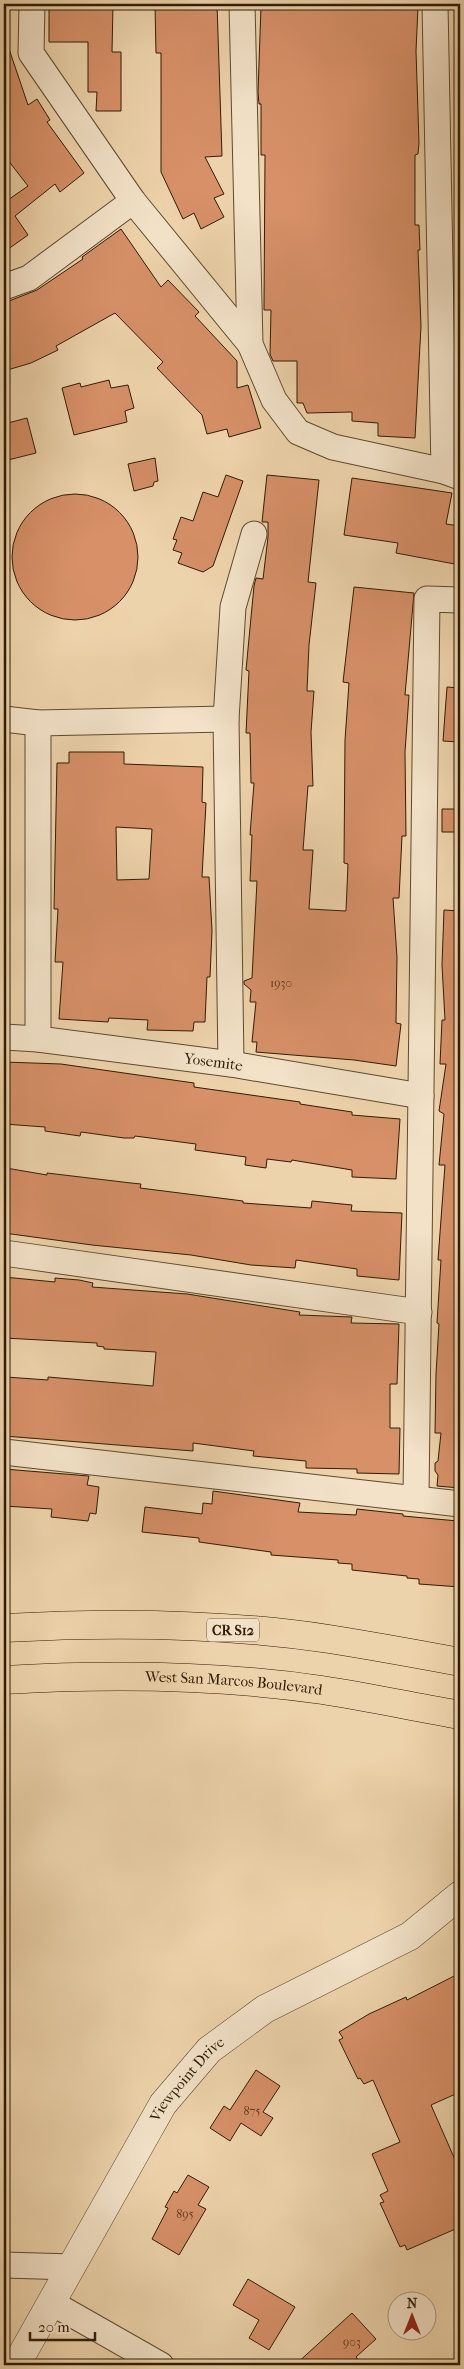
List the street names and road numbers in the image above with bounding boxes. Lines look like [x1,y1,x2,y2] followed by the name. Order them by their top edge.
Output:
[182,1049,245,1075] street label: Yosemite
[207,1618,259,1642] road number: CR S12
[144,1668,324,1699] street label: West San Marcos Boulevard
[145,2032,228,2126] street label: Viewpoint Drive

